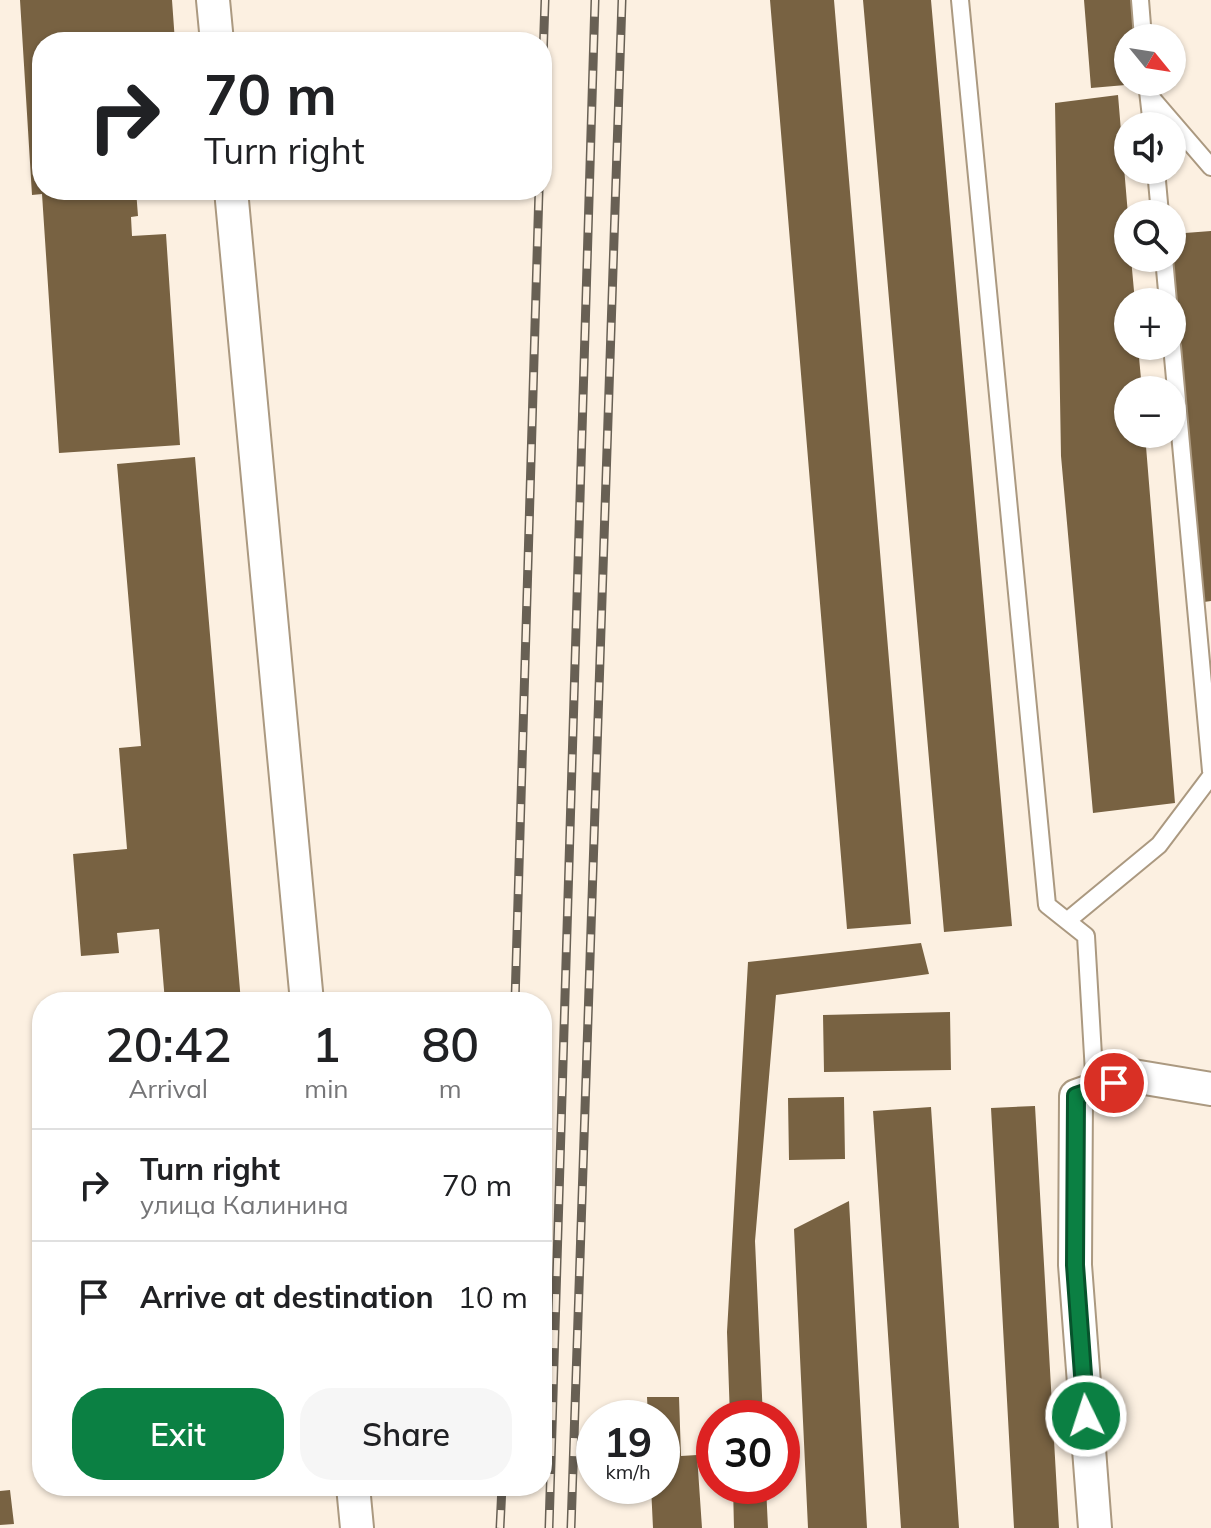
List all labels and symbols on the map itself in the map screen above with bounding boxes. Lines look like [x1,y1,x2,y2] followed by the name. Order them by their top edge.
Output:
[1114,24,1186,96] north arrow
[1080,1049,1148,1117] pin
[1044,1374,1128,1458] position arrow
[696,1400,800,1504] speed limit sign: 30

